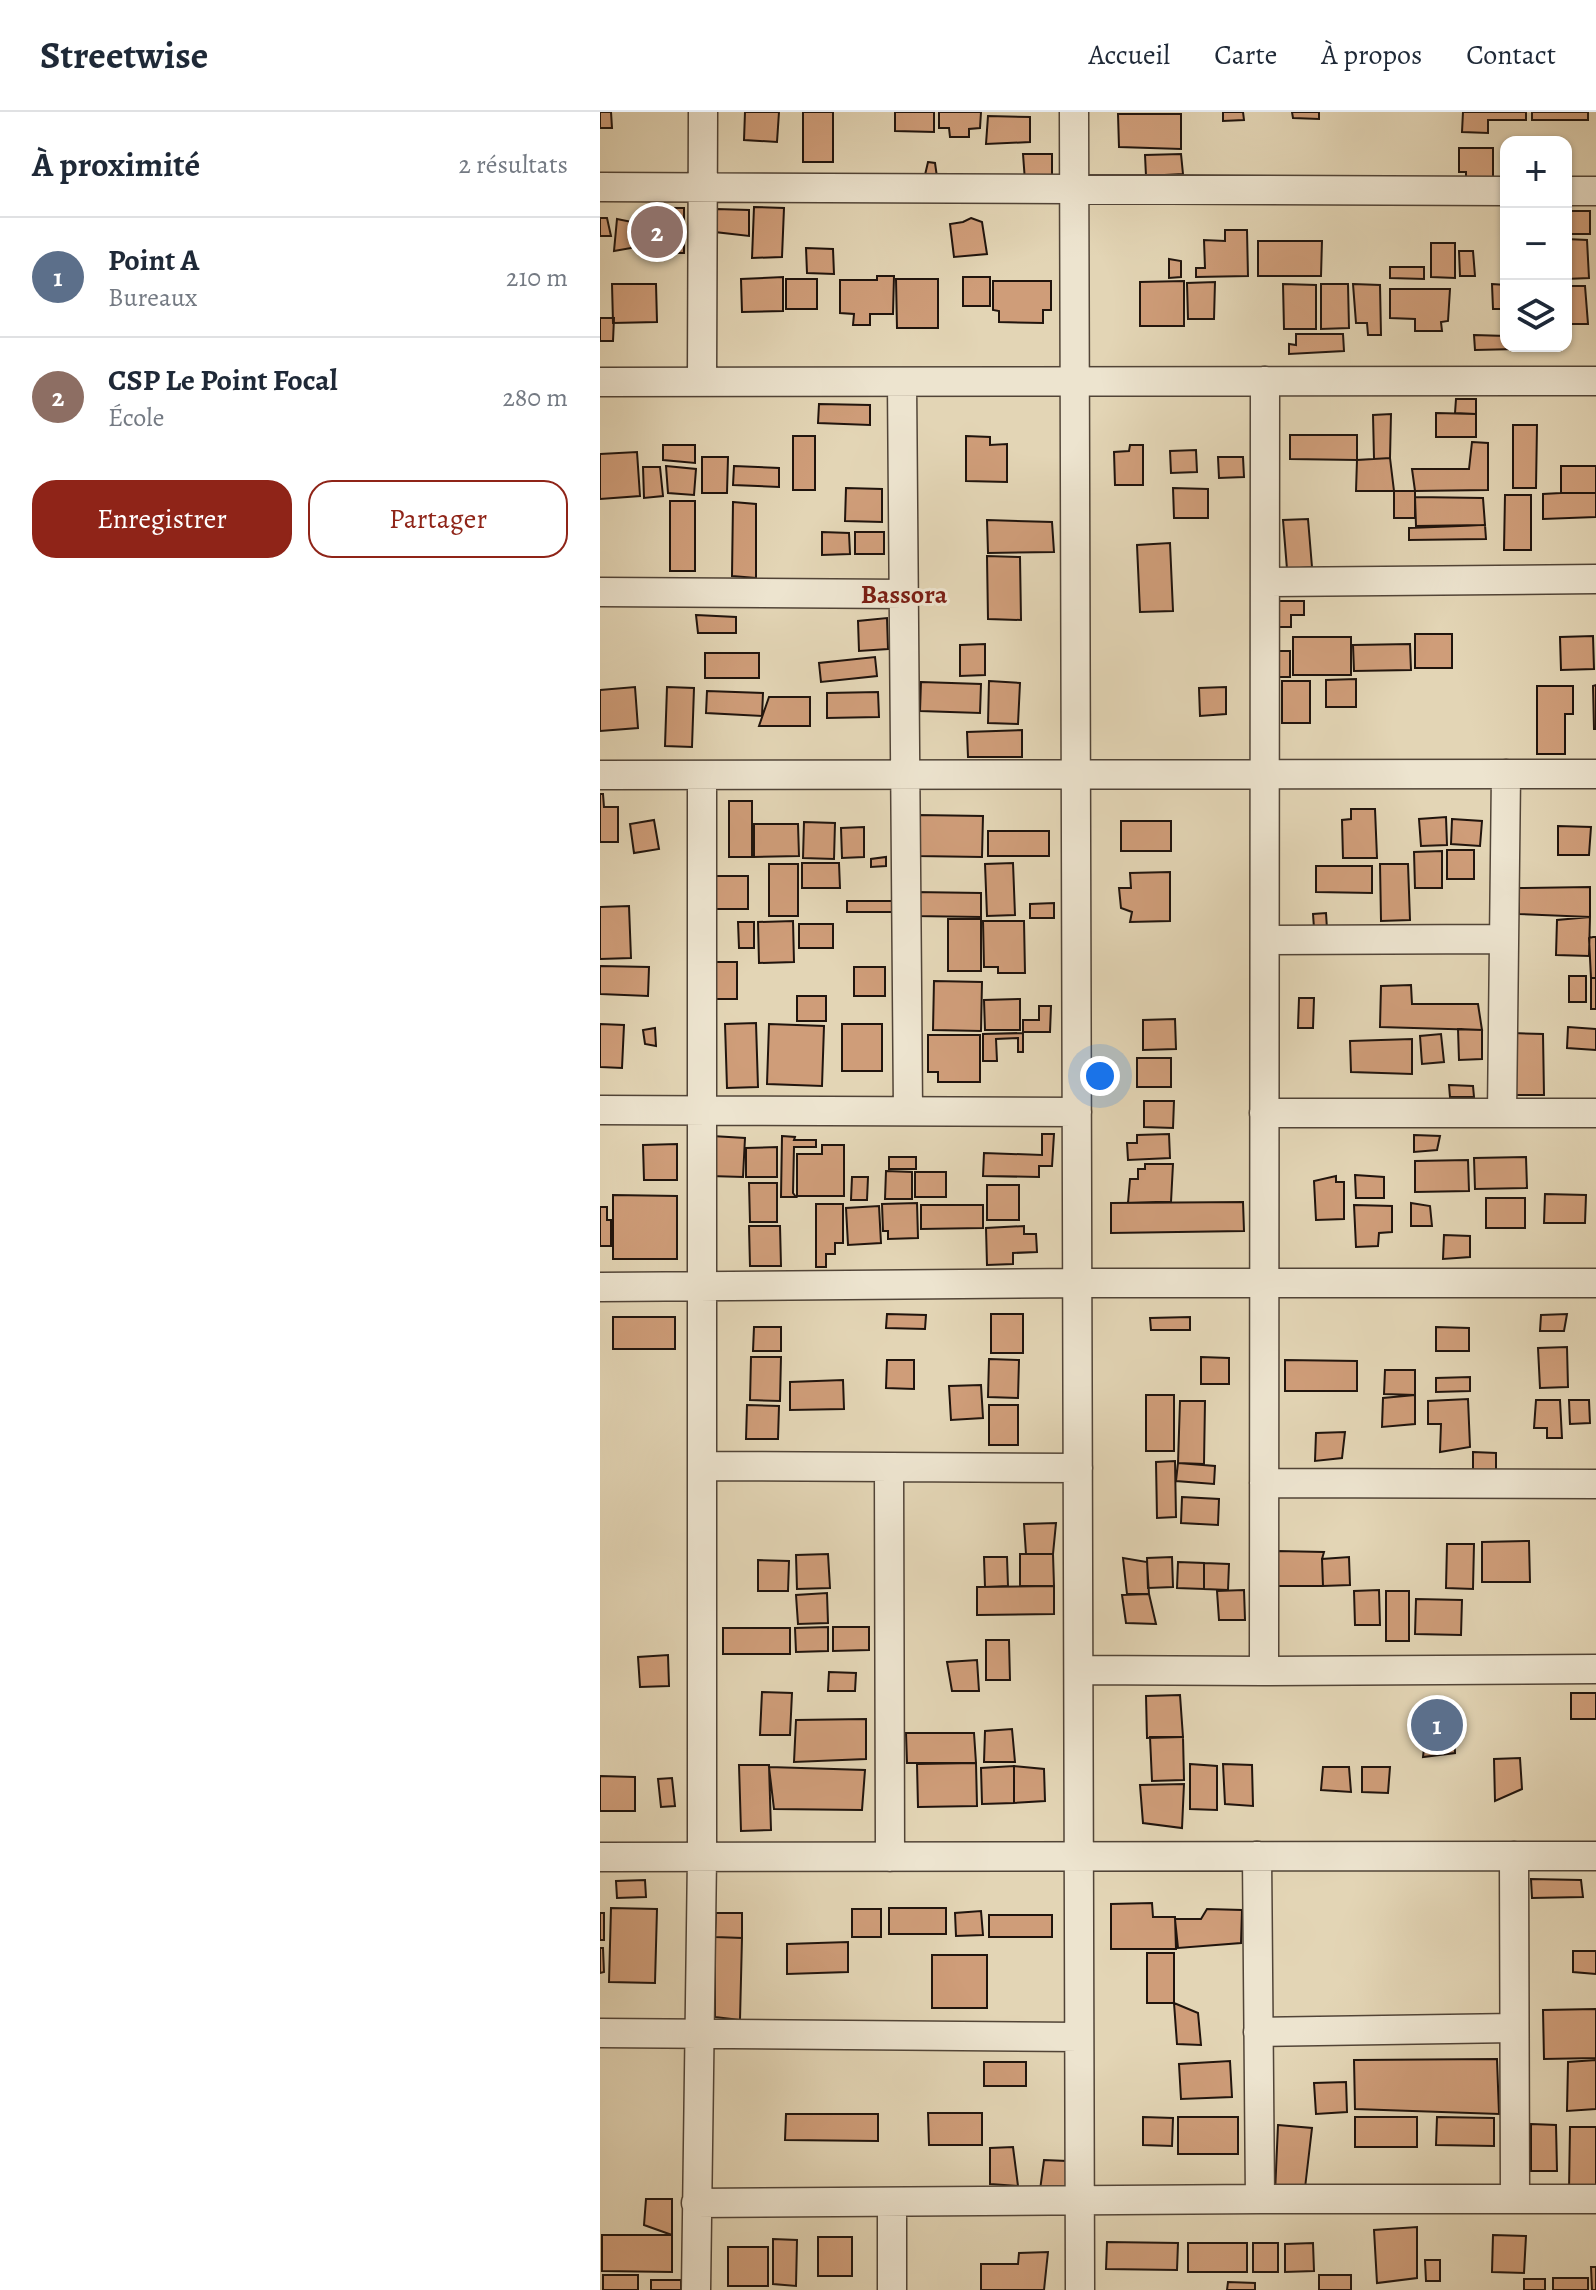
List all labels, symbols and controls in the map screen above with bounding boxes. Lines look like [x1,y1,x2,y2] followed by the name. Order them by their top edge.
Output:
[40,29,208,81] text: Streetwise
[1088,36,1170,74] text: Accueil
[1214,36,1277,74] text: Carte
[1321,36,1422,74] text: À propos
[1466,36,1556,74] text: Contact
[1500,136,1572,352] map controls
[1500,136,1572,208] button: +
[32,141,200,188] text: À proximité
[459,147,568,182] text: 2 résultats
[631,202,683,262] pin: 2
[1500,208,1572,280] button: −
[108,240,199,280] text: Point A
[53,260,63,295] text: 1
[506,260,568,295] text: 210 m
[108,280,197,315] text: Bureaux
[1500,280,1572,352] button: layers
[108,360,338,400] text: CSP Le Point Focal
[52,380,64,415] text: 2
[502,380,568,415] text: 280 m
[108,400,164,435] text: École
[32,480,292,558] button: Enregistrer
[308,480,568,558] button: Partager
[861,577,948,612] district label: Bassora
[1080,1056,1120,1096] your location
[1411,1695,1463,1755] pin: 1

